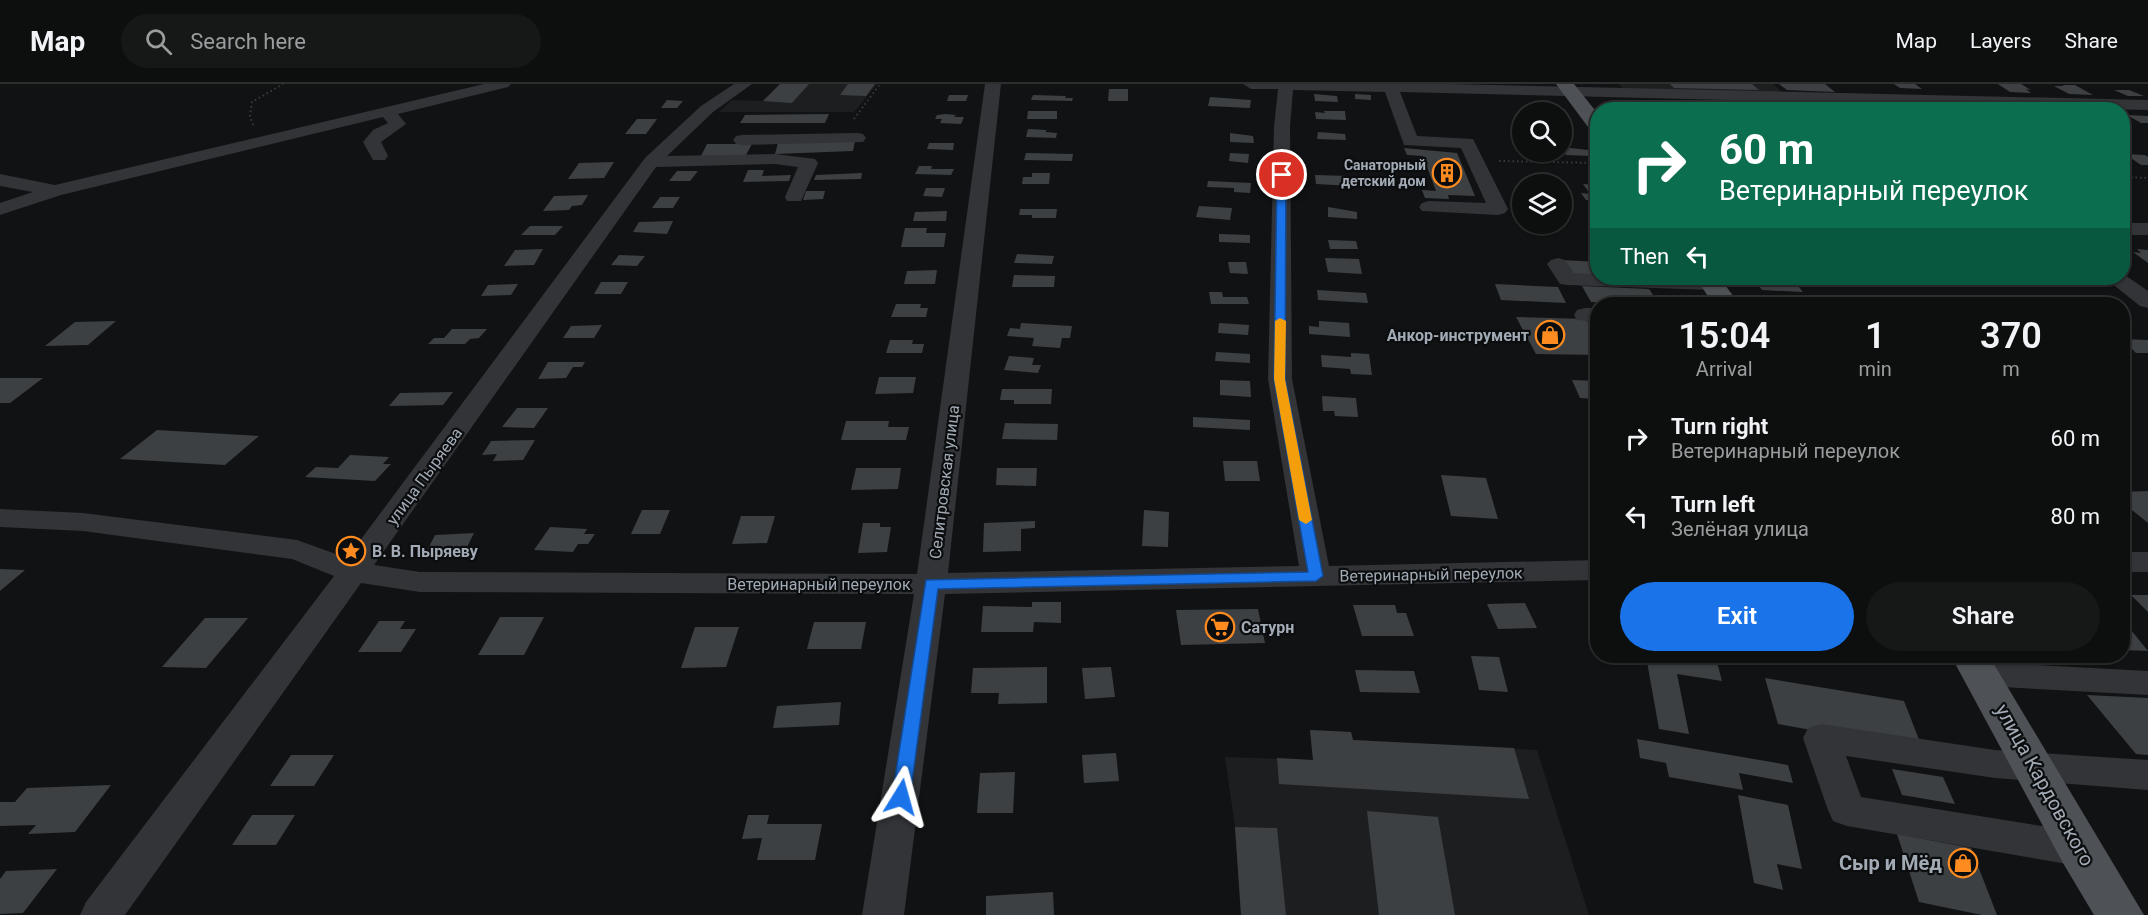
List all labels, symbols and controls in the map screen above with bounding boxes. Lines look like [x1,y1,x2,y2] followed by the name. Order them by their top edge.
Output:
[121,14,541,68] search box
[30,25,85,58] text: Map
[142,25,175,58] icon: search
[190,29,306,54] text: Search here
[1895,29,1937,53] text: Map
[1970,29,2031,53] text: Layers
[2064,29,2118,53] text: Share
[1512,102,1572,234] map controls
[1512,102,1572,162] button: search
[1719,125,1814,174] text: 60 m
[1620,126,1698,204] icon: right
[1256,149,1307,200] pin
[1341,157,1426,189] place label: Санаторный детский дом
[1431,157,1463,189] building icon: Санаторный детский дом
[1265,158,1298,191] icon: arrive
[1512,174,1572,234] button: layers
[1719,175,2028,207] text: Ветеринарный переулок
[1681,240,1714,273] icon: left
[1620,244,1669,269] text: Then
[1678,315,1770,357] text: 15:04
[1865,315,1885,357] text: 1
[1980,315,2042,357] text: 370
[1534,319,1566,351] shop icon: Анкор-инструмент
[1387,326,1529,345] place label: Анкор-инструмент
[1696,357,1753,381] text: Arrival
[1858,357,1892,381] text: min
[2002,357,2020,381] text: m
[926,404,963,560] street label: Селитровская улица
[1671,414,1768,439] text: Turn right
[1620,422,1653,455] icon: right
[383,424,466,529] street label: улица Пыряева
[2051,426,2100,451] text: 60 m
[1671,439,1900,463] text: Ветеринарный переулок
[1671,492,1755,517] text: Turn left
[1620,500,1653,533] icon: left
[2051,504,2100,529] text: 80 m
[1671,517,1809,541] text: Зелёная улица
[335,535,367,567] place icon: В. В. Пыряеву
[372,542,479,561] place label: В. В. Пыряеву
[1339,563,1523,586] street label: Ветеринарный переулок
[727,575,911,594] street label: Ветеринарный переулок
[1620,582,1854,651] button: Exit
[1866,582,2100,651] button: Share
[1204,611,1236,643] supermarket icon: Сатурн
[1241,618,1294,637] place label: Сатурн
[1990,700,2100,870] street label: улица Кардовского
[869,765,933,829] position arrow
[1947,847,1979,879] shop icon: Сыр и Мёд
[1839,851,1942,875] place label: Сыр и Мёд

